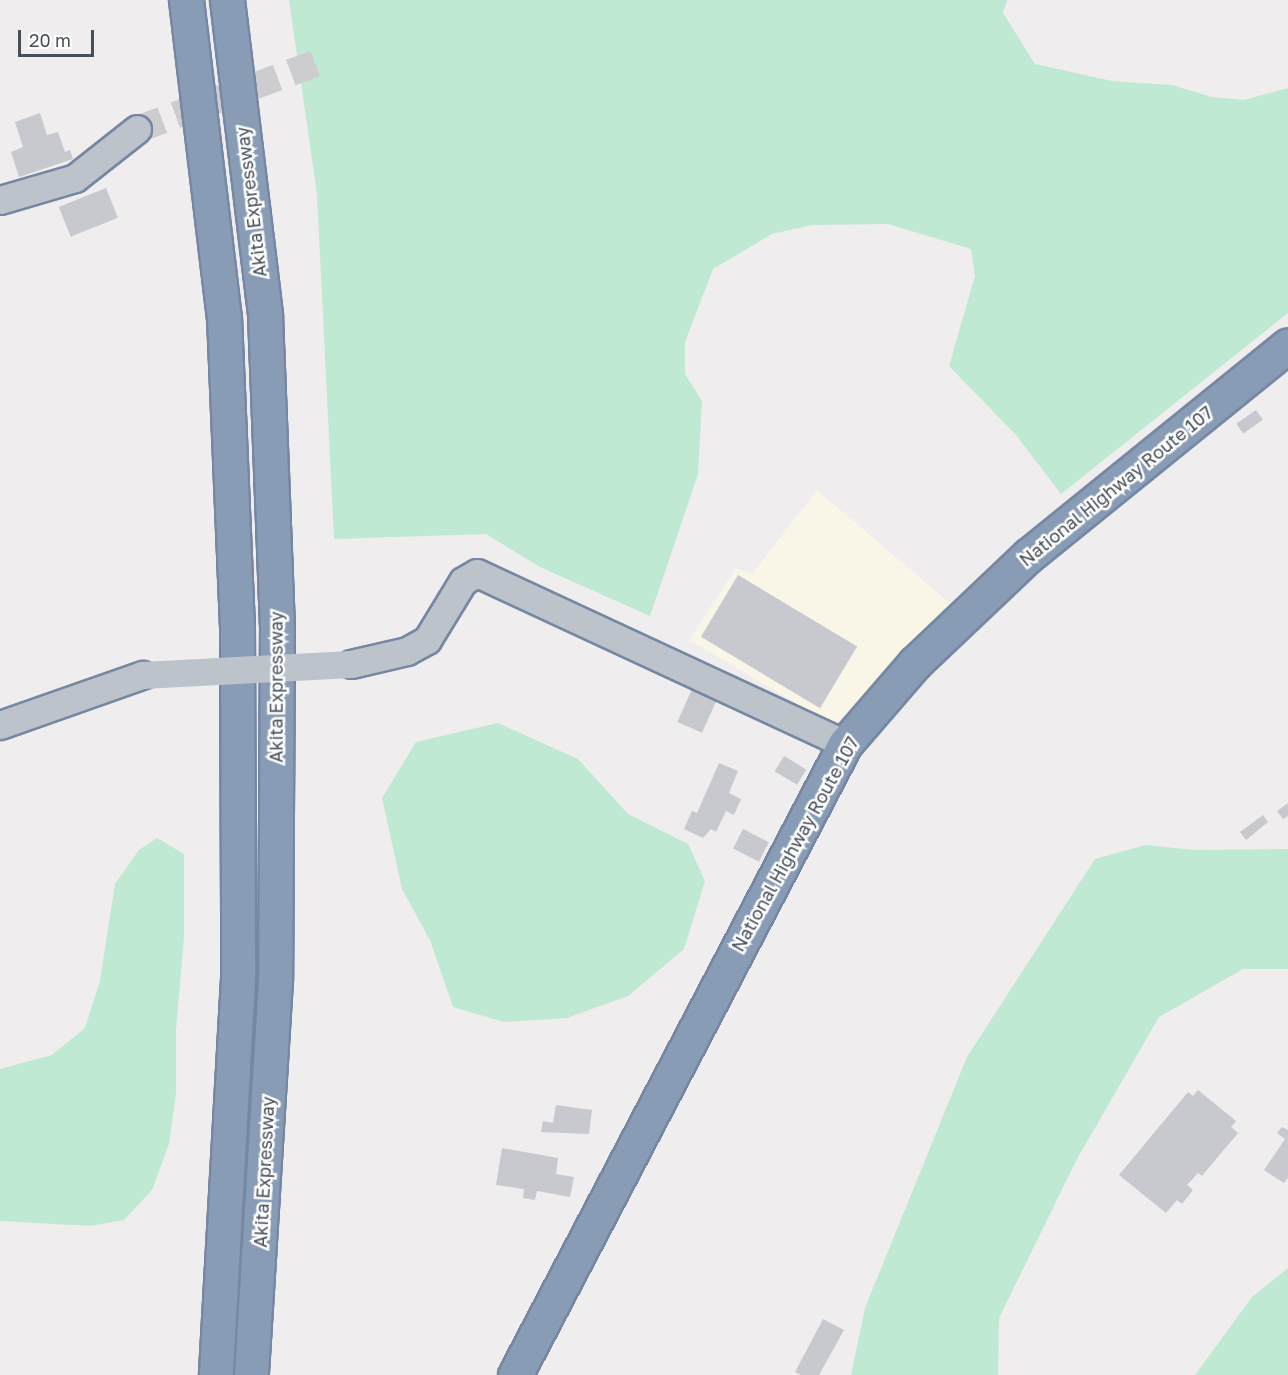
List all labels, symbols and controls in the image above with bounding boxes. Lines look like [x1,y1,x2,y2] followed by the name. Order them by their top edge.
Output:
[21,18,98,56] scale bar
[29,29,71,51] text: 20 m
[231,126,271,278] street label: Akita Expressway
[1015,401,1217,571] street label: National Highway Route 107
[265,611,287,763] street label: Akita Expressway
[727,733,863,955] street label: National Highway Route 107
[249,1096,279,1248] street label: Akita Expressway

